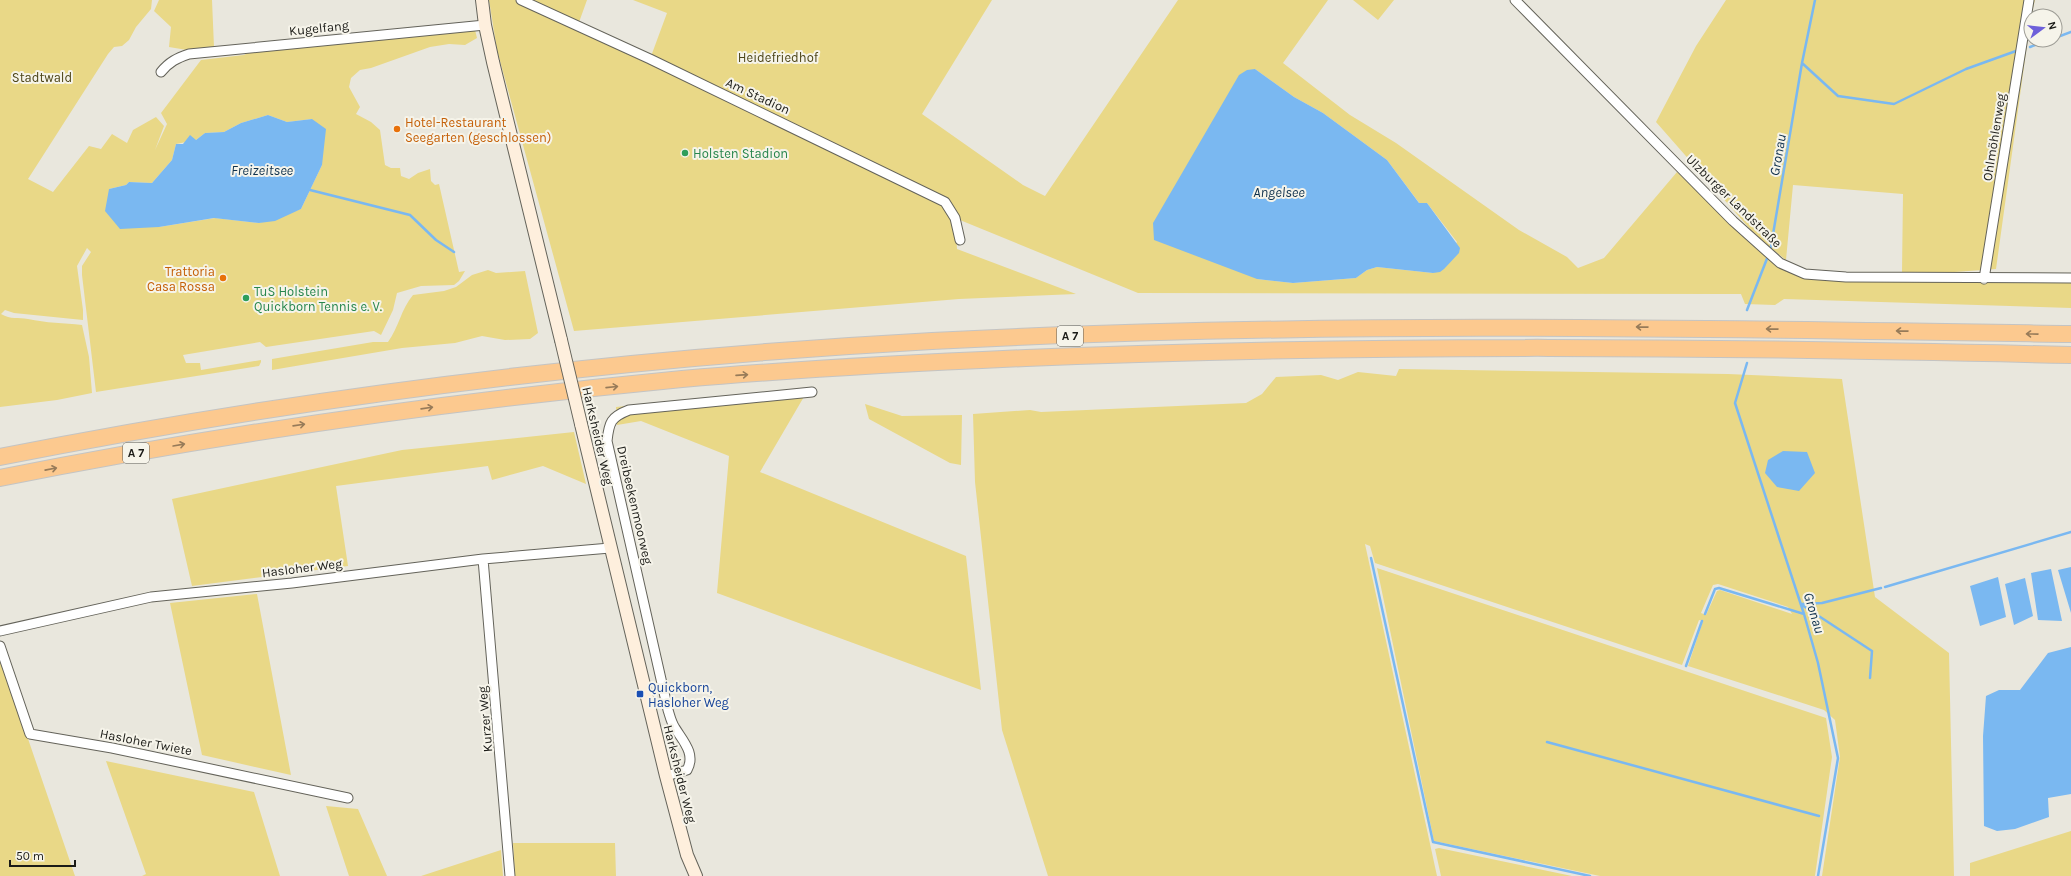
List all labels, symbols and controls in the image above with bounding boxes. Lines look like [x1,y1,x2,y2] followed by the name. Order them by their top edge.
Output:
[2023,8,2063,48] north arrow
[288,17,350,39] street label: Kugelfang
[2045,20,2059,31] text: N
[738,50,819,65] park label: Heidefriedhof
[12,70,72,85] park label: Stadtwald
[723,75,793,117] street label: Am Stadion
[1980,91,2008,182] street label: Ohlmöhlenweg
[405,115,551,145] place label: Hotel-Restaurant Seegarten (geschlossen)
[392,124,402,134] marker: Hotel-Restaurant Seegarten (geschlossen)
[1766,133,1790,177] water label: Gronau
[693,146,788,161] place label: Holsten Stadion
[680,148,690,158] marker: Holsten Stadion
[1683,151,1785,251] street label: Ulzburger Landstraße
[231,162,294,179] water label: Freizeitsee
[1253,184,1305,201] water label: Angelsee
[147,264,215,294] place label: Trattoria Casa Rossa
[218,273,228,283] marker: Trattoria Casa Rossa
[254,284,382,314] place label: TuS Holstein Quickborn Tennis e. V.
[241,293,251,303] marker: TuS Holstein Quickborn Tennis e. V.
[1636,323,1649,331] one-way arrow
[1766,325,1779,332] one-way arrow
[1057,326,1083,346] road number: A 7
[1896,327,1909,335] one-way arrow
[2026,330,2039,338] one-way arrow
[735,371,748,378] one-way arrow
[605,383,618,391] one-way arrow
[579,385,617,487] street label: Harksheider Weg
[420,404,433,412] one-way arrow
[292,421,305,429] one-way arrow
[172,441,185,449] one-way arrow
[123,443,149,463] road number: A 7
[614,444,656,566] street label: Dreibeekenmoorweg
[44,464,57,472] one-way arrow
[261,556,344,580] street label: Hasloher Weg
[1800,590,1828,636] water label: Gronau
[648,680,730,710] place label: Quickborn, Hasloher Weg
[475,685,495,753] street label: Kurzer Weg
[635,689,645,699] marker: Quickborn, Hasloher Weg
[661,723,700,825] street label: Harksheider Weg
[99,726,194,758] street label: Hasloher Twiete
[10,842,75,868] scale bar
[16,849,44,863] text: 50 m

